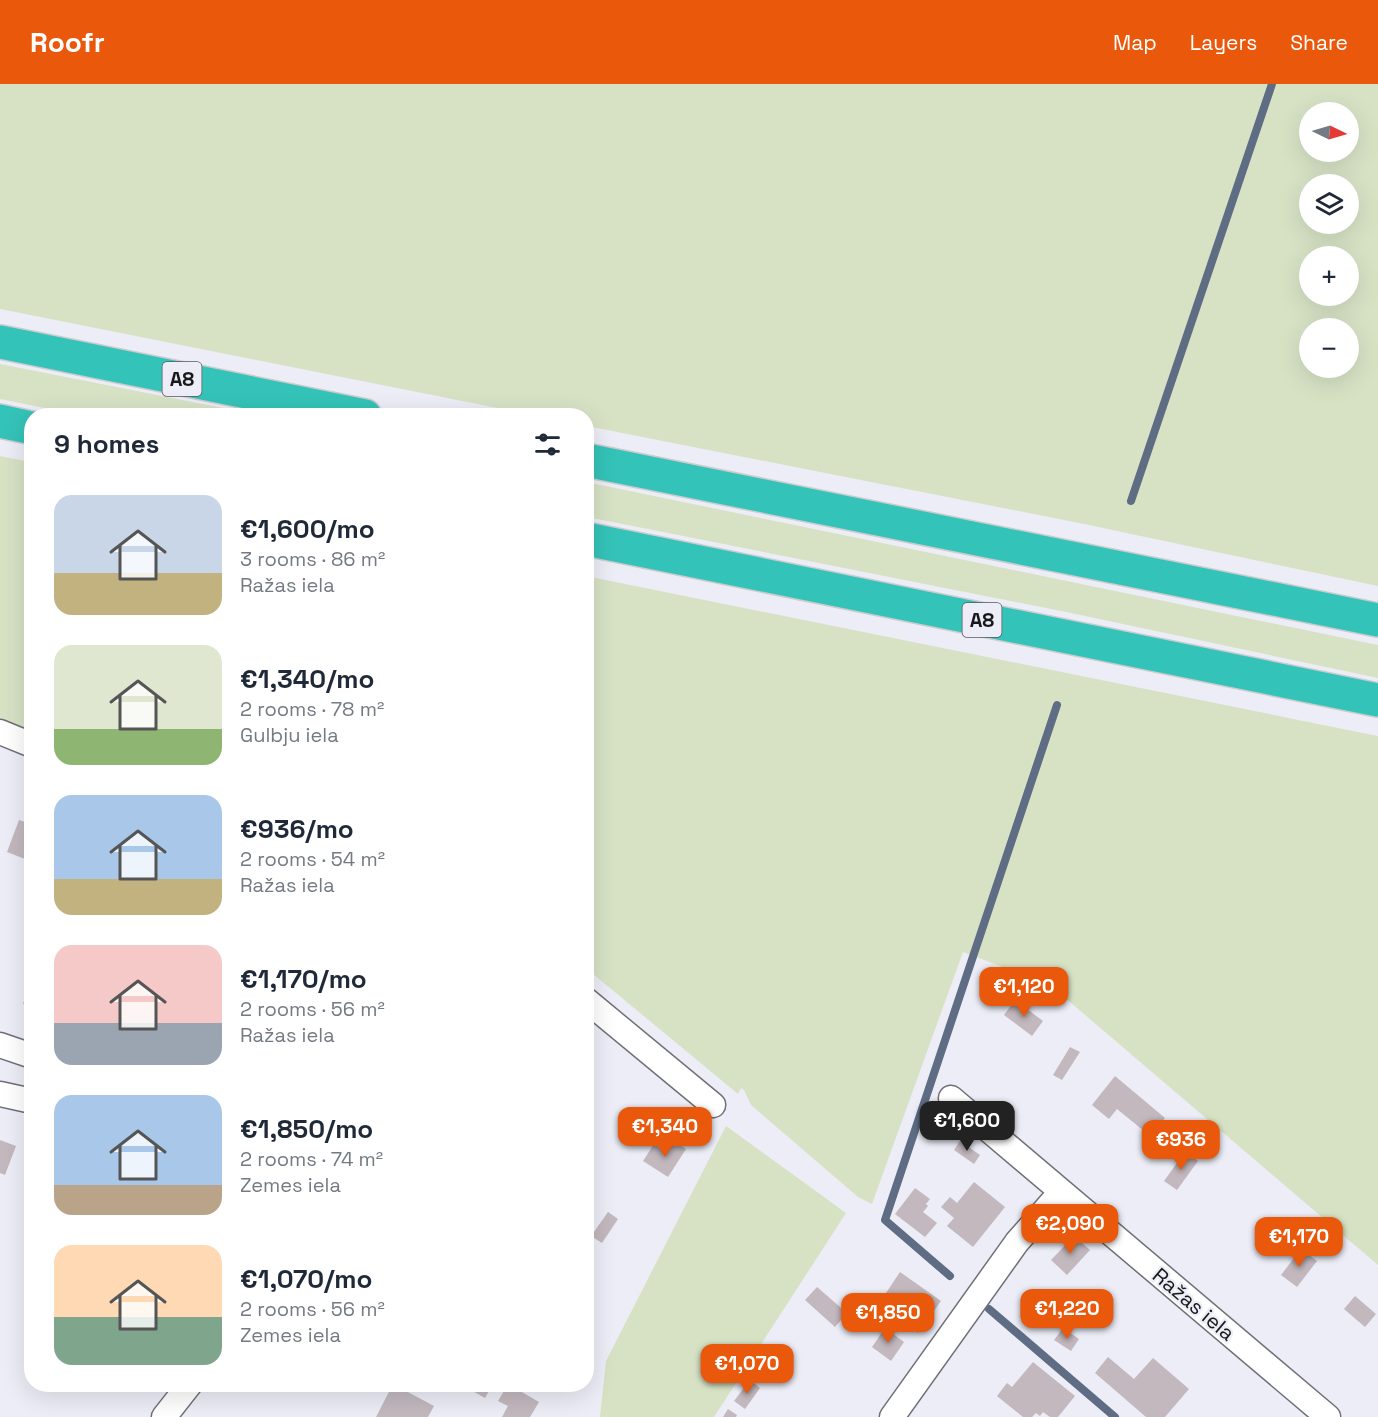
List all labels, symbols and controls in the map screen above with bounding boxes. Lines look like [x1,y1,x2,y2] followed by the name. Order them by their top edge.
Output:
[30,24,105,60] text: Roofr
[1113,29,1157,56] text: Map
[1190,29,1257,56] text: Layers
[1290,29,1348,56] text: Share
[1299,102,1359,162] north arrow
[1299,102,1359,378] map controls
[1299,174,1359,234] button: layers
[1299,246,1359,306] button: +
[1299,318,1359,378] button: −
[162,362,201,396] road number: A8
[54,427,159,461] text: 9 homes
[531,428,564,461] icon: filters
[240,512,375,546] text: €1,600/mo
[102,519,174,591] icon: home
[240,546,385,572] text: 3 rooms · 86 m²
[240,572,335,598] text: Ražas iela
[962,603,1002,637] road number: A8
[240,662,374,696] text: €1,340/mo
[102,669,174,741] icon: home
[240,696,384,722] text: 2 rooms · 78 m²
[240,722,339,748] text: Gulbju iela
[240,812,354,846] text: €936/mo
[102,819,174,891] icon: home
[240,846,385,872] text: 2 rooms · 54 m²
[240,872,335,898] text: Ražas iela
[240,962,367,996] text: €1,170/mo
[975,967,1073,1018] pin: €1,120
[102,969,174,1041] icon: home
[993,973,1055,999] text: €1,120
[240,996,385,1022] text: 2 rooms · 56 m²
[240,1022,335,1048] text: Ražas iela
[918,1101,1016,1152] pin: €1,600
[616,1107,714,1158] pin: €1,340
[934,1107,1000,1133] text: €1,600
[240,1112,373,1146] text: €1,850/mo
[632,1113,698,1139] text: €1,340
[102,1119,174,1191] icon: home
[1145,1120,1217,1171] pin: €936
[1156,1126,1206,1152] text: €936
[240,1146,383,1172] text: 2 rooms · 74 m²
[240,1172,341,1198] text: Zemes iela
[1021,1204,1119,1255] pin: €2,090
[1035,1210,1105,1236] text: €2,090
[1250,1217,1348,1268] pin: €1,170
[1269,1223,1329,1249] text: €1,170
[240,1262,372,1296] text: €1,070/mo
[1147,1262,1241,1346] street label: Ražas iela
[102,1269,174,1341] icon: home
[1018,1289,1116,1340] pin: €1,220
[839,1293,937,1344] pin: €1,850
[1034,1295,1100,1321] text: €1,220
[240,1296,385,1322] text: 2 rooms · 56 m²
[855,1299,921,1325] text: €1,850
[240,1322,341,1348] text: Zemes iela
[698,1344,796,1395] pin: €1,070
[715,1350,779,1376] text: €1,070

